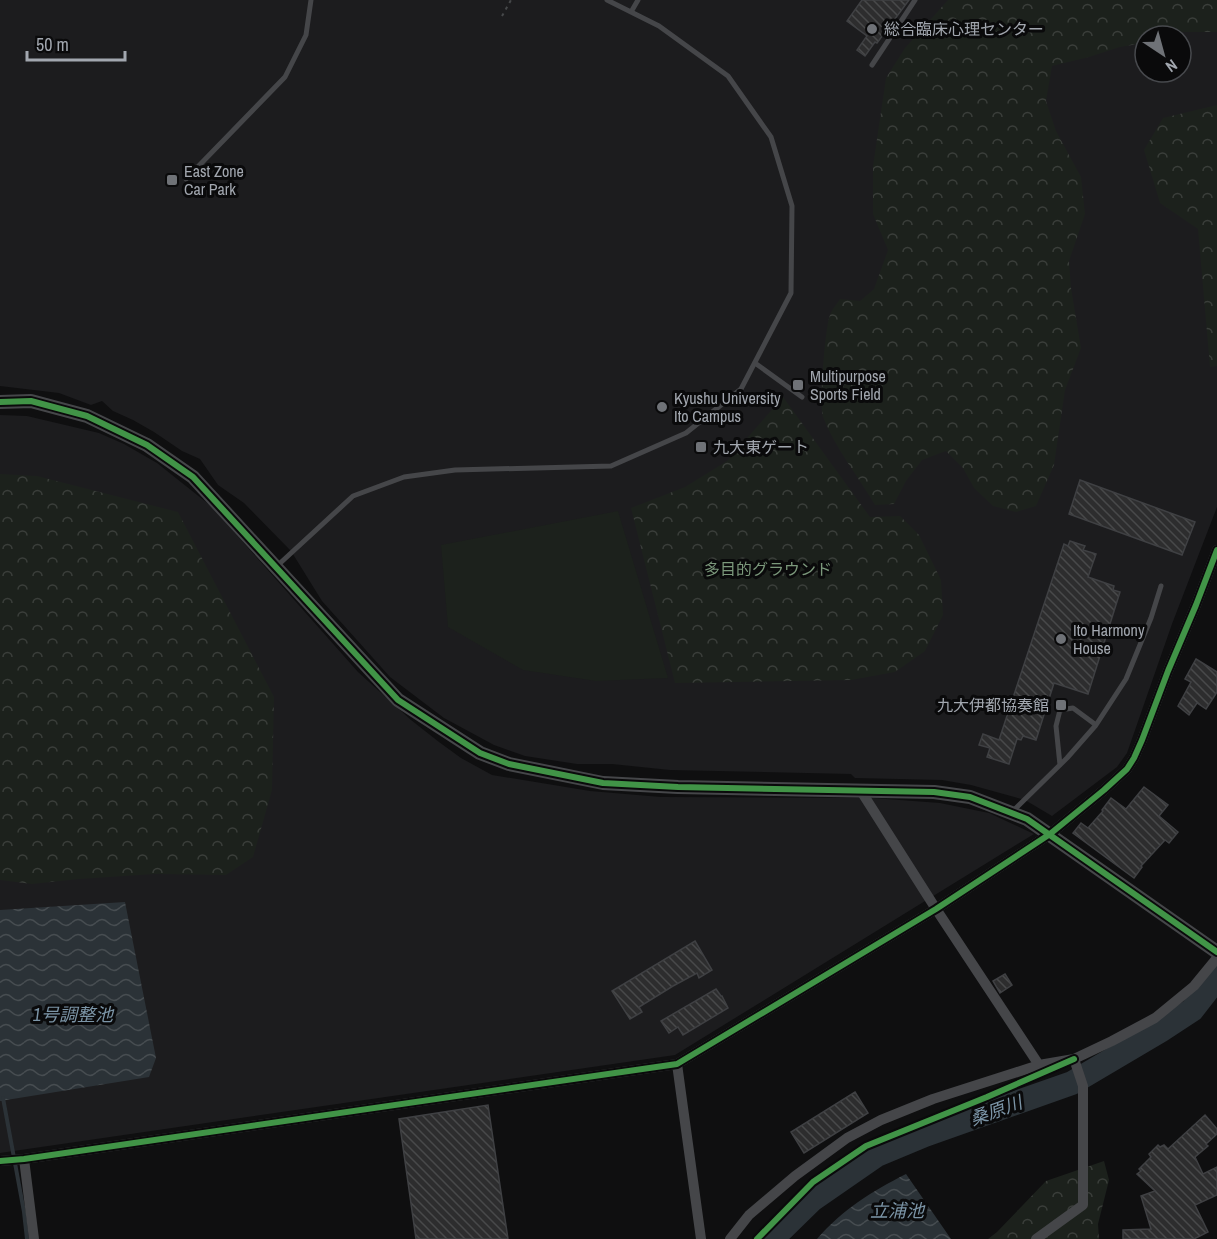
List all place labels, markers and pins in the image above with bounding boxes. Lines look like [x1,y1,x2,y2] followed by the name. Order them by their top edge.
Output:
[884,18,1044,40] place label: 総合臨床心理センター
[865,22,879,36] marker: 総合臨床心理センター
[184,160,244,200] place label: East Zone Car Park
[165,173,179,187] marker: East Zone Car Park
[810,365,886,405] place label: Multipurpose Sports Field
[791,378,805,392] marker: Multipurpose Sports Field
[674,387,781,427] place label: Kyushu University Ito Campus
[655,400,669,414] marker: Kyushu University Ito Campus
[713,436,809,458] place label: 九大東ゲート
[694,440,708,454] marker: 九大東ゲート
[1073,619,1145,659] place label: Ito Harmony House
[1054,632,1068,646] marker: Ito Harmony House
[937,694,1049,716] place label: 九大伊都協奏館
[1054,698,1068,712] marker: 九大伊都協奏館

